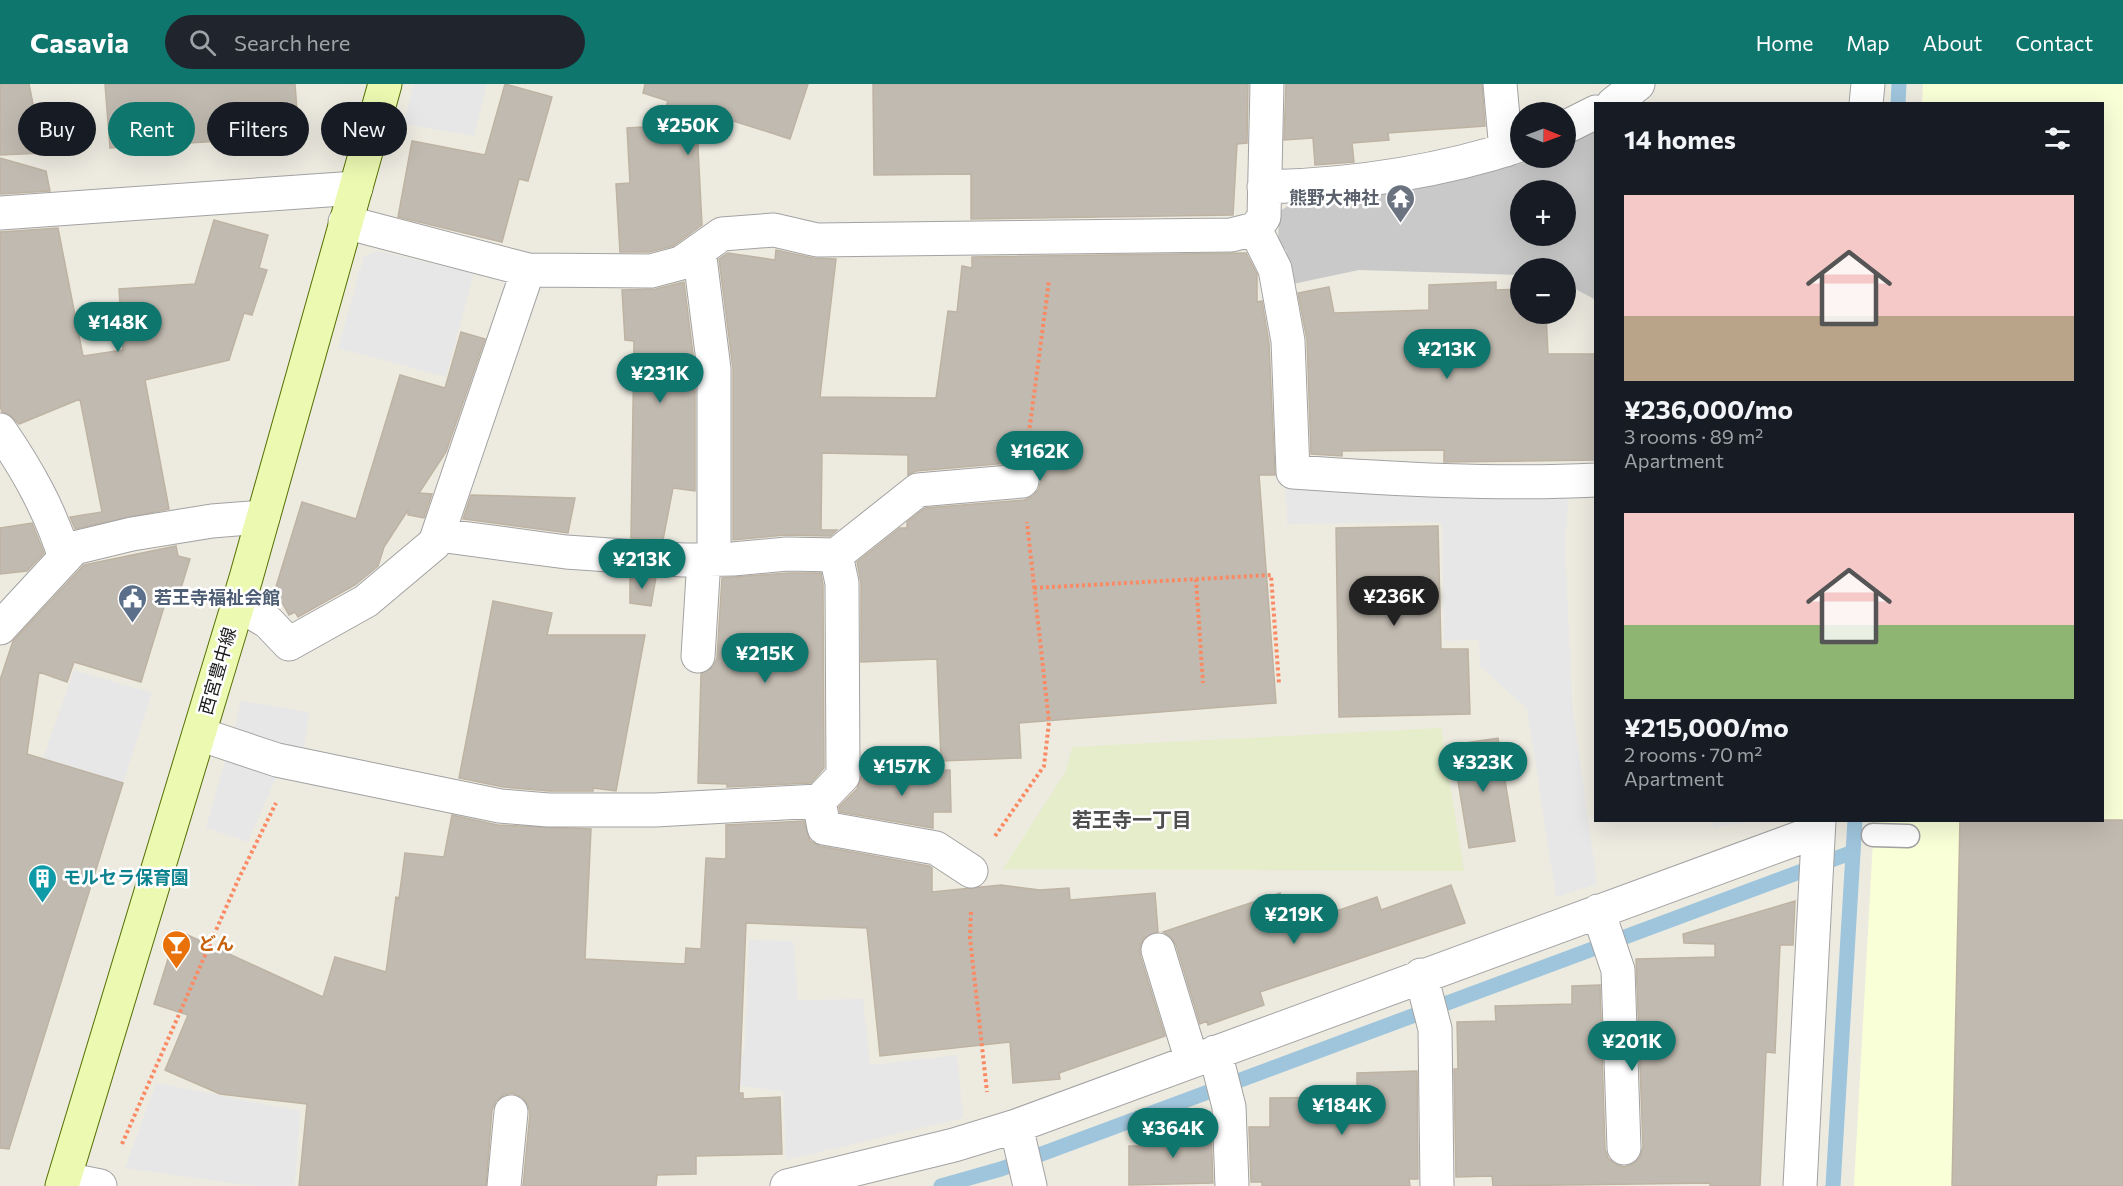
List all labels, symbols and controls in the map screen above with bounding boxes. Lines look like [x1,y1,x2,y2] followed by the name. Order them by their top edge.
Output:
[165,15,585,69] search box
[30,25,129,59] text: Casavia
[186,26,219,59] icon: search
[234,29,350,56] text: Search here
[1756,30,1813,55] text: Home
[1846,30,1890,55] text: Map
[1923,30,1982,55] text: About
[2015,30,2093,55] text: Contact
[18,102,96,156] chip: Buy
[108,102,195,156] chip: Rent
[207,102,309,156] chip: Filters
[321,102,407,156] chip: New
[1510,102,1576,168] north arrow
[1510,102,1576,324] map controls
[646,105,730,156] pin: ¥250K
[656,112,720,136] text: ¥250K
[2041,122,2074,155] icon: filters
[1624,123,1736,154] text: 14 homes
[1510,180,1576,246] button: +
[1384,182,1416,224] temple icon: 熊野大神社
[1289,186,1379,208] place label: 熊野大神社
[1795,234,1903,342] icon: home
[1510,258,1576,324] button: −
[76,302,160,353] pin: ¥148K
[88,309,148,333] text: ¥148K
[1405,329,1489,380] pin: ¥213K
[1418,336,1476,360] text: ¥213K
[618,353,702,404] pin: ¥231K
[631,360,689,384] text: ¥231K
[1624,393,1793,424] text: ¥236,000/mo
[1624,424,1763,448] text: 3 rooms · 89 m²
[998,431,1082,482] pin: ¥162K
[1010,438,1070,462] text: ¥162K
[1624,448,1724,472] text: Apartment
[600,539,684,590] pin: ¥213K
[613,546,671,570] text: ¥213K
[1795,552,1903,660] icon: home
[1352,576,1436,627] pin: ¥236K
[117,582,149,624] public building icon: 若王寺福祉会館
[1363,583,1425,607] text: ¥236K
[154,586,280,608] place label: 若王寺福祉会館
[194,624,240,717] street label: 西宮豊中線
[723,633,807,684] pin: ¥215K
[736,640,794,664] text: ¥215K
[1624,711,1789,742] text: ¥215,000/mo
[1441,742,1525,793] pin: ¥323K
[1624,742,1762,766] text: 2 rooms · 70 m²
[860,746,944,797] pin: ¥157K
[1452,749,1514,773] text: ¥323K
[873,753,931,777] text: ¥157K
[1624,766,1724,790] text: Apartment
[1072,807,1192,831] district label: 若王寺一丁目
[26,862,58,904] building icon: モルセラ保育園
[63,866,189,888] place label: モルセラ保育園
[1252,894,1336,945] pin: ¥219K
[1264,901,1324,925] text: ¥219K
[161,928,193,970] bar icon: どん
[198,932,234,954] place label: どん
[1590,1021,1674,1072] pin: ¥201K
[1602,1028,1662,1052] text: ¥201K
[1300,1085,1384,1136] pin: ¥184K
[1312,1092,1372,1116] text: ¥184K
[1131,1108,1215,1159] pin: ¥364K
[1141,1115,1205,1139] text: ¥364K

